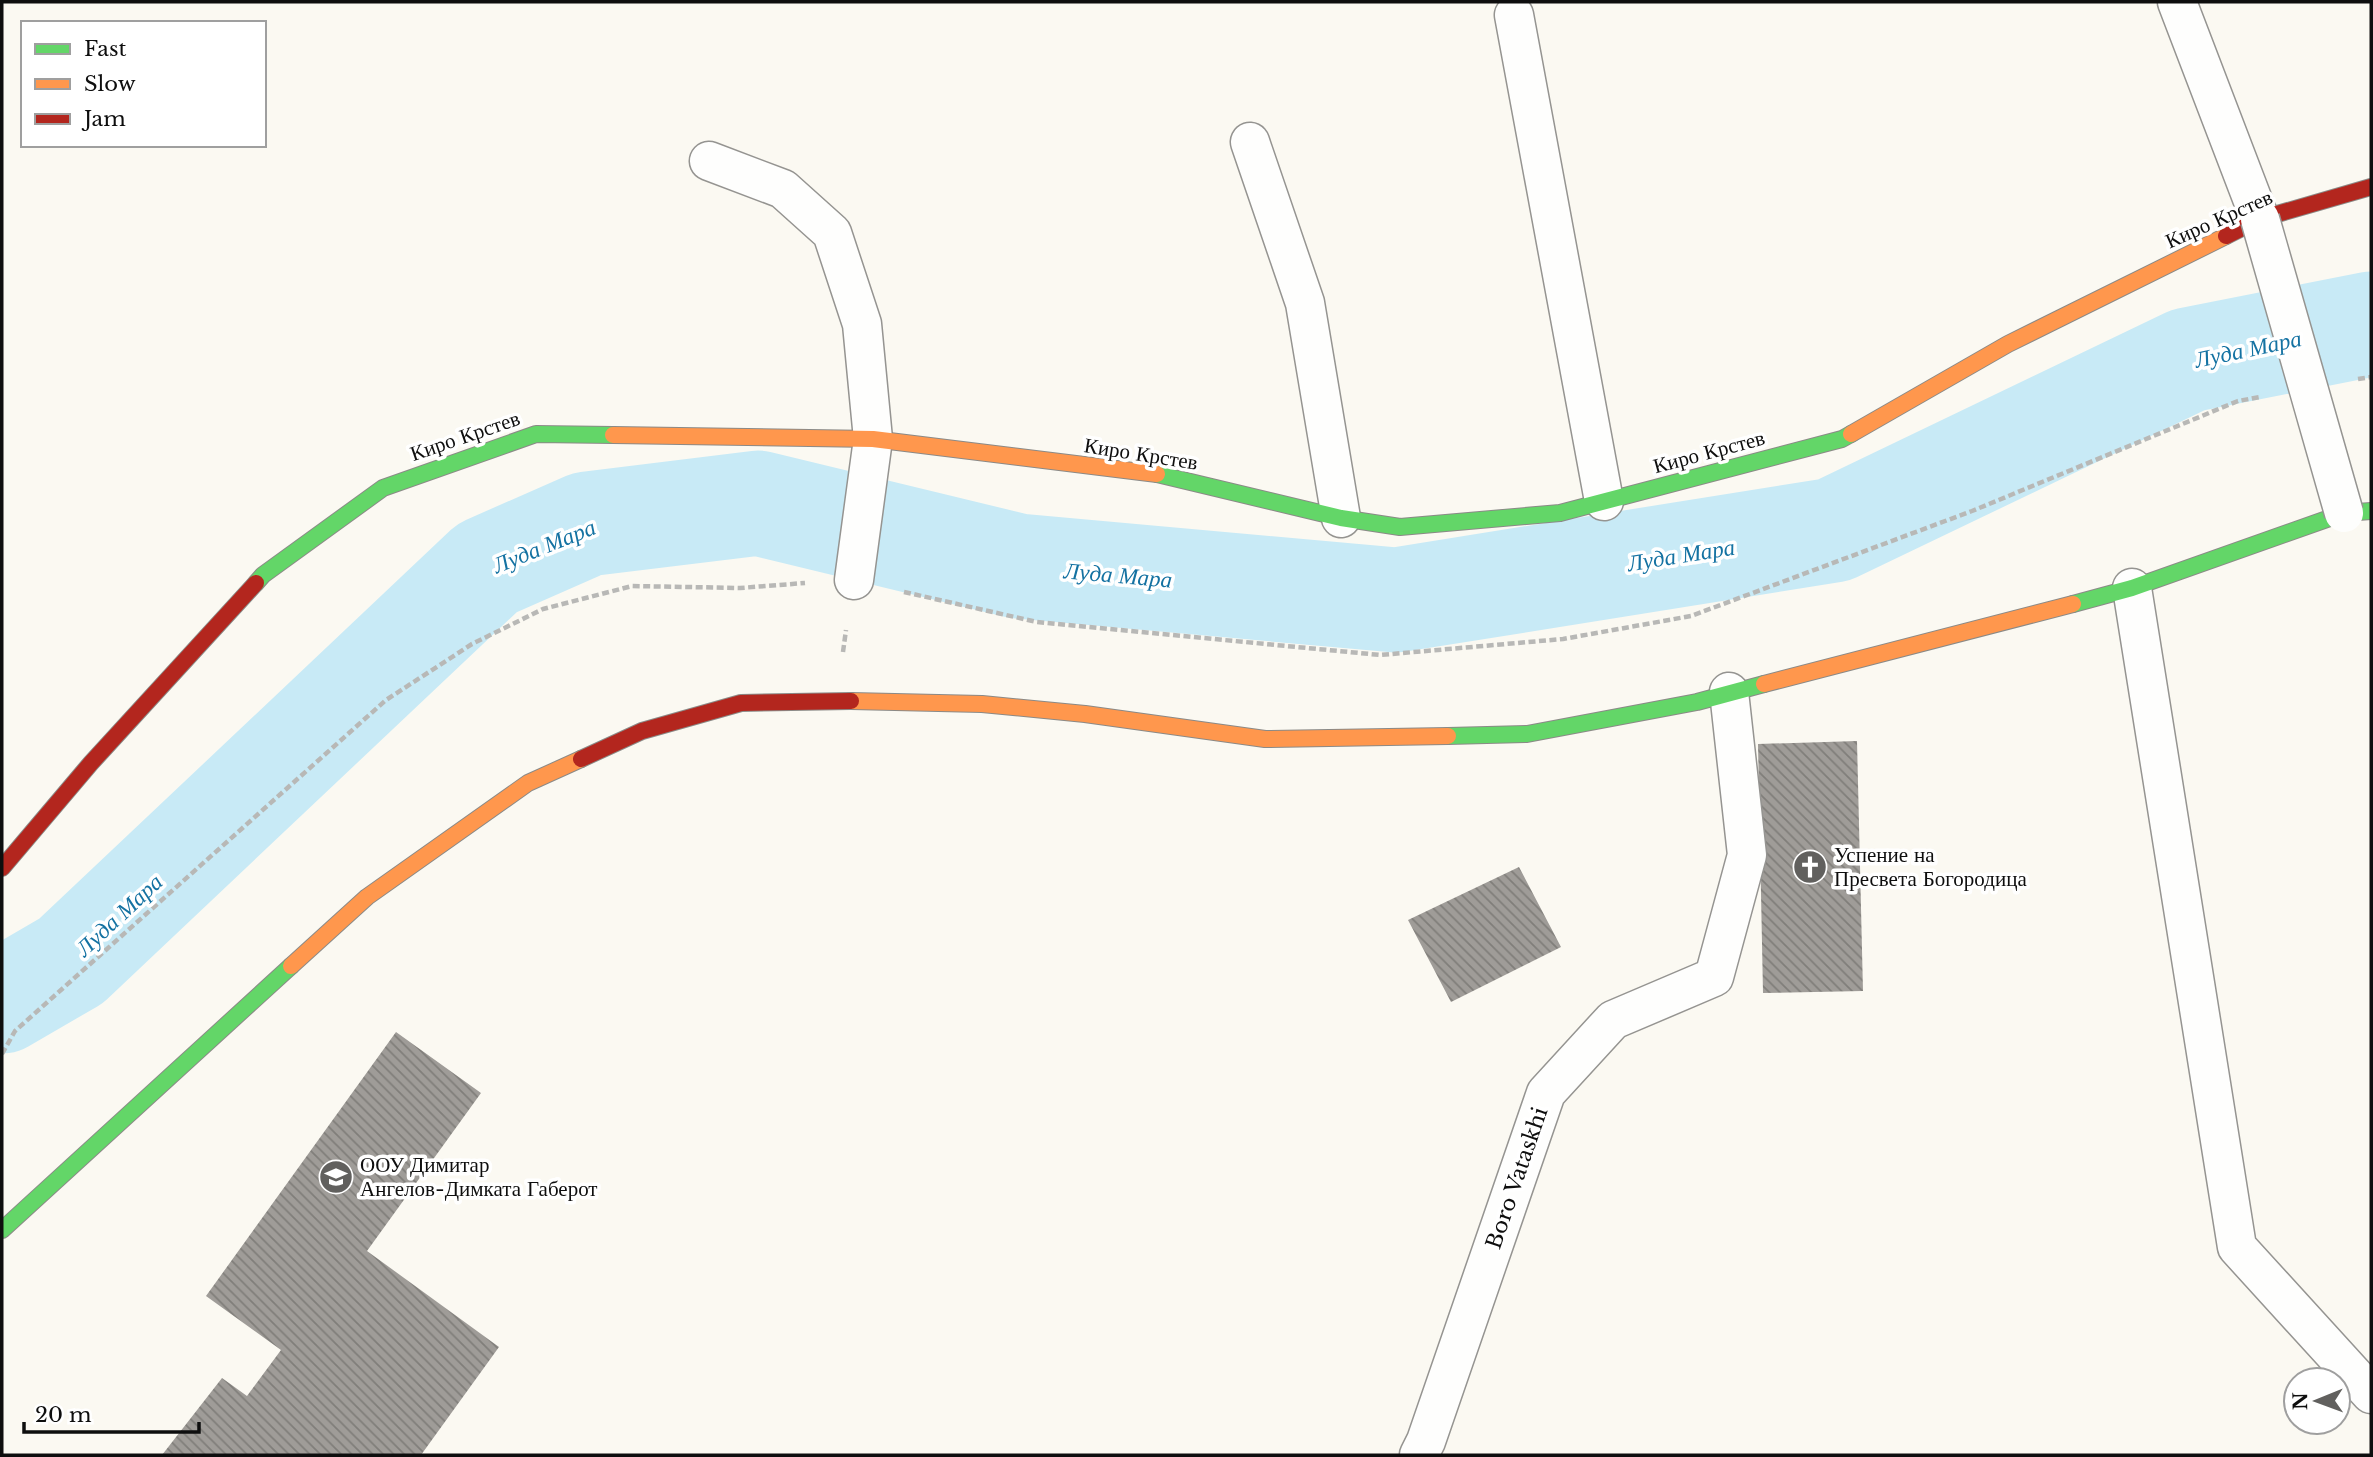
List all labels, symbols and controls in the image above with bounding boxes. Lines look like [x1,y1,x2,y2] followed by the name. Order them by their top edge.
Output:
[21,21,266,147] legend
[84,36,126,62] text: Fast
[84,71,136,97] text: Slow
[81,106,126,132] text: Jam
[2161,184,2277,254] street label: Киро Крстев
[2191,324,2304,374] water label: Луда Мара
[407,405,523,467] street label: Киро Крстев
[1650,425,1768,479] street label: Киро Крстев
[1082,432,1200,476] street label: Киро Крстев
[488,513,600,580] water label: Луда Мара
[1624,533,1737,577] water label: Луда Мара
[1062,556,1173,594] water label: Луда Мара
[1834,842,2027,892] place label: Успение на Пресвета Богородица
[1791,848,1829,886] church icon: Успение на Пресвета Богородица
[69,868,168,963] water label: Луда Мара
[1481,1104,1553,1252] street label: Boro Vataskhi
[360,1152,598,1202] place label: ООУ Димитар Ангелов-Димката Габерот
[317,1158,355,1196] school or university icon: ООУ Димитар Ангелов-Димката Габерот
[2282,1366,2352,1436] north arrow
[24,1390,200,1434] scale bar
[2289,1392,2312,1410] text: N
[35,1402,92,1428] text: 20 m

